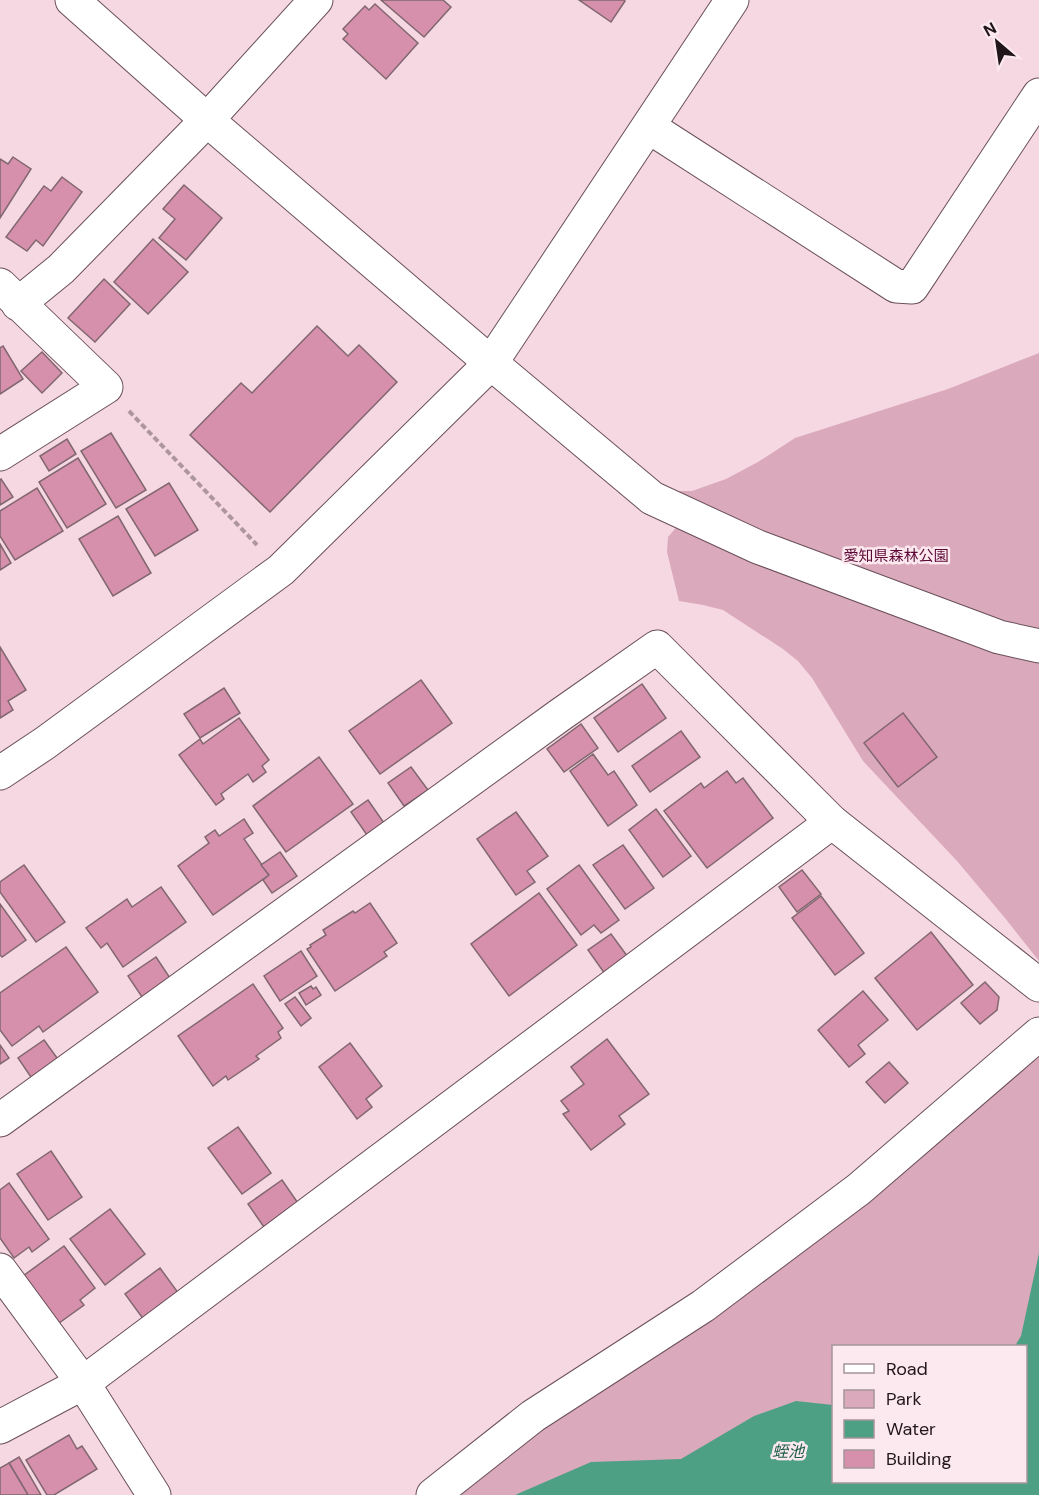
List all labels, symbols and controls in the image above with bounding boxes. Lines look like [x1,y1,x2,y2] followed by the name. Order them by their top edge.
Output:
[967,12,1027,72] north arrow
[980,17,1000,41] text: N
[843,546,949,566] park label: 愛知県森林公園
[832,1345,1027,1483] legend
[886,1357,928,1381] text: Road
[886,1387,922,1411] text: Park
[886,1417,936,1441] text: Water
[772,1441,806,1462] water label: 蛭池
[886,1447,951,1471] text: Building

